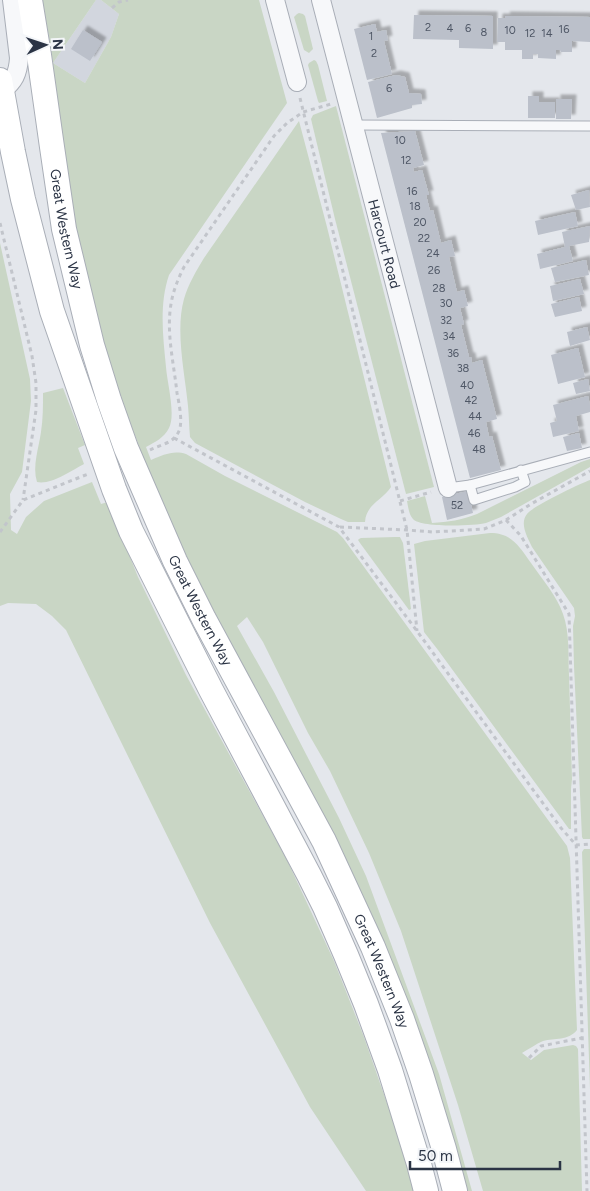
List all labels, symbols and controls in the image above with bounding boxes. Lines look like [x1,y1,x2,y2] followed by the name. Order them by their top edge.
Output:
[20,20,70,70] north arrow
[425,21,431,34] house number: 2
[447,22,454,35] house number: 4
[465,22,471,35] house number: 6
[559,23,569,36] house number: 16
[504,24,516,37] house number: 10
[481,26,488,39] house number: 8
[525,27,535,40] house number: 12
[541,27,553,40] house number: 14
[369,30,373,43] house number: 1
[49,38,66,50] text: N
[371,47,377,60] house number: 2
[386,82,392,95] house number: 6
[394,134,406,147] house number: 10
[401,154,411,167] house number: 12
[47,168,87,291] street label: Great Western Way
[407,185,417,198] house number: 16
[365,197,404,290] street label: Harcourt Road
[409,200,421,213] house number: 18
[413,216,427,229] house number: 20
[418,232,430,245] house number: 22
[427,247,440,260] house number: 24
[428,264,440,277] house number: 26
[433,282,446,295] house number: 28
[439,297,453,310] house number: 30
[440,314,452,327] house number: 32
[443,330,456,343] house number: 34
[447,347,459,360] house number: 36
[457,362,470,375] house number: 38
[460,379,474,392] house number: 40
[465,394,477,407] house number: 42
[468,410,482,423] house number: 44
[467,427,481,440] house number: 46
[472,443,486,456] house number: 48
[451,499,463,512] house number: 52
[165,552,236,669] street label: Great Western Way
[350,911,413,1031] street label: Great Western Way
[410,1138,560,1170] scale bar
[418,1147,453,1165] text: 50 m

